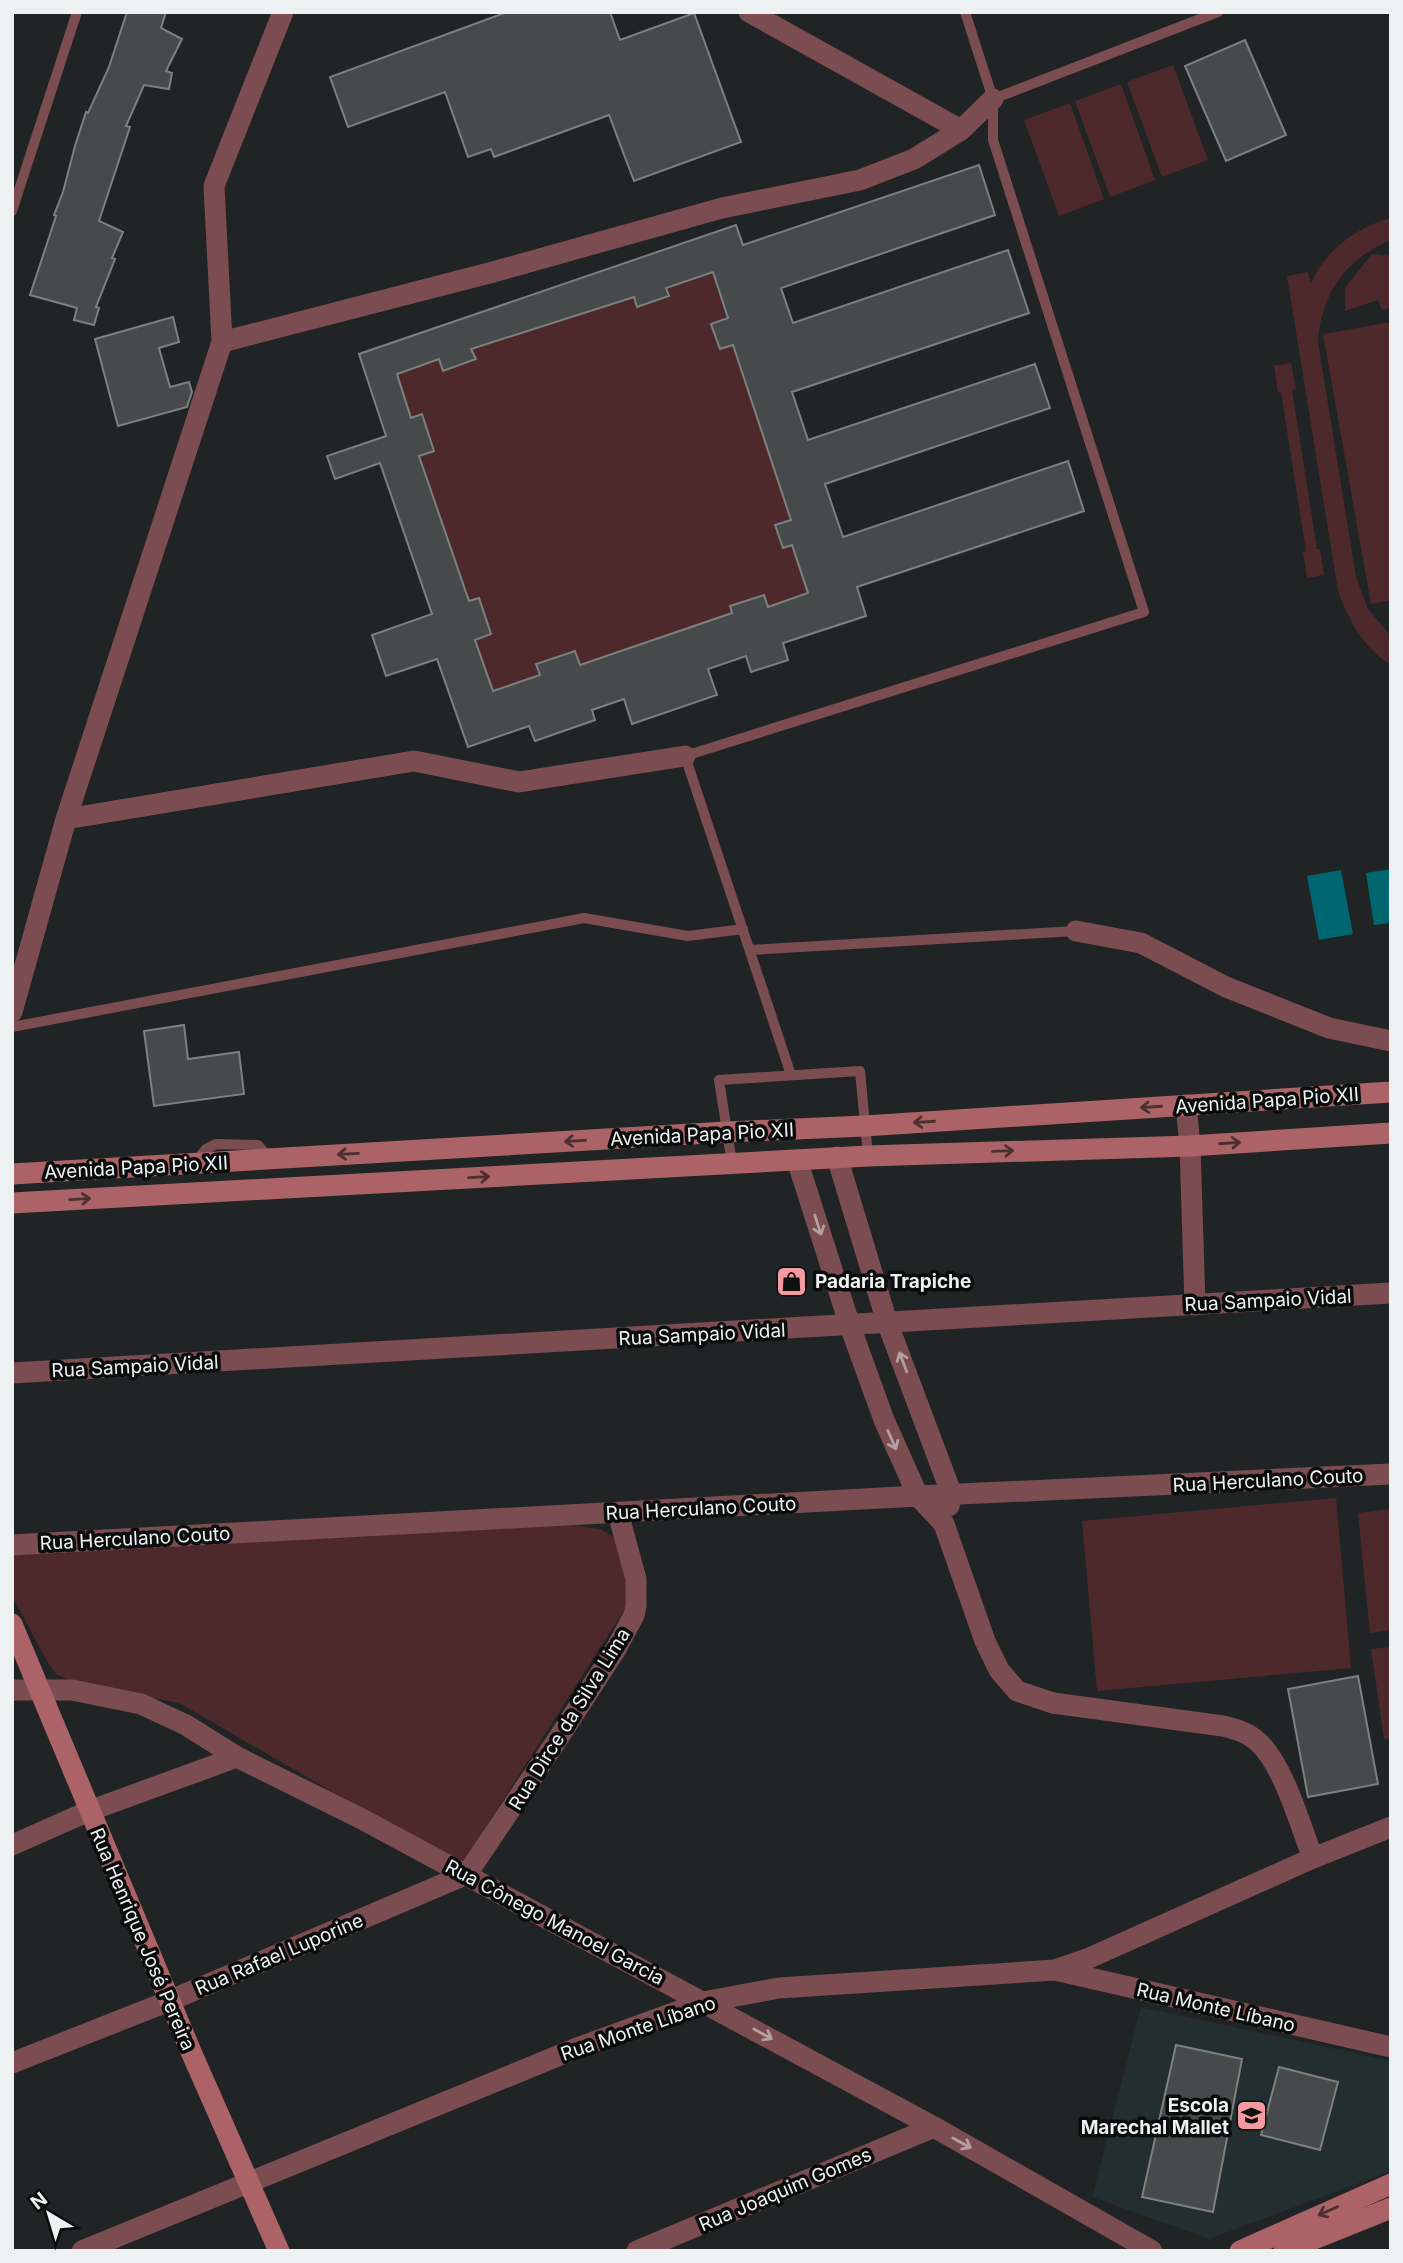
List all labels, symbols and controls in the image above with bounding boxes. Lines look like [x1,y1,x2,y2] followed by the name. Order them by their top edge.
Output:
[1174,1083,1360,1118] street label: Avenida Papa Pio XII
[1141,1101,1163,1114] one-way arrow
[914,1116,936,1129] one-way arrow
[610,1118,794,1151] street label: Avenida Papa Pio XII
[564,1135,587,1148] one-way arrow
[1218,1137,1241,1150] one-way arrow
[991,1145,1014,1158] one-way arrow
[337,1148,360,1161] one-way arrow
[44,1151,228,1184] street label: Avenida Papa Pio XII
[467,1171,490,1184] one-way arrow
[69,1193,92,1206] one-way arrow
[813,1213,825,1235] one-way arrow
[775,1264,809,1298] shop icon: Padaria Trapiche
[815,1270,971,1293] place label: Padaria Trapiche
[1184,1285,1352,1316] street label: Rua Sampaio Vidal
[618,1319,786,1350] street label: Rua Sampaio Vidal
[51,1351,219,1382] street label: Rua Sampaio Vidal
[895,1351,908,1373] one-way arrow
[886,1428,899,1450] one-way arrow
[1172,1464,1364,1497] street label: Rua Herculano Couto
[605,1492,797,1525] street label: Rua Herculano Couto
[39,1522,231,1555] street label: Rua Herculano Couto
[504,1624,635,1815] street label: Rua Dirce da Silva Lima
[85,1825,200,2054] street label: Rua Henrique José Pereira
[441,1855,668,1990] street label: Rua Cônego Manoel Garcia
[192,1909,367,2000] street label: Rua Rafael Luporine
[1134,1978,1297,2037] street label: Rua Monte Líbano
[558,1991,719,2066] street label: Rua Monte Líbano
[752,2027,772,2041] one-way arrow
[1081,2094,1229,2139] place label: Escola Marechal Mallet
[1235,2099,1269,2133] school or university icon: Escola Marechal Mallet
[952,2136,972,2150] one-way arrow
[695,2143,875,2236] street label: Rua Joaquim Gomes
[14,2179,84,2249] north arrow
[26,2187,52,2215] text: N
[1318,2205,1340,2218] one-way arrow

